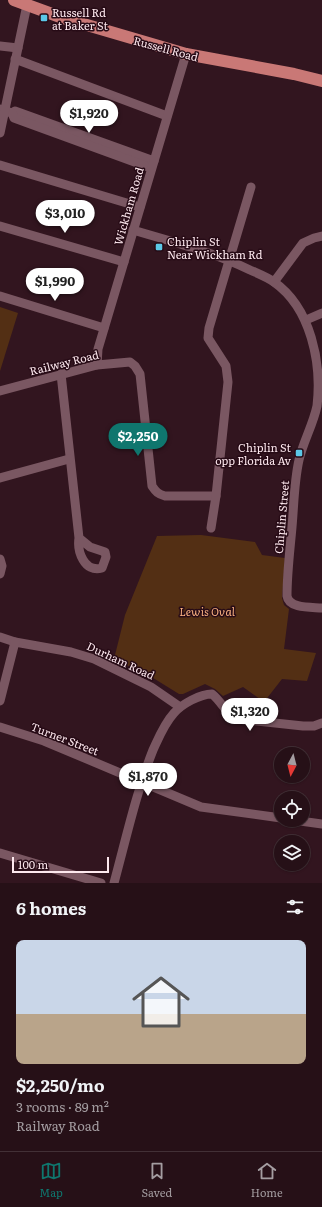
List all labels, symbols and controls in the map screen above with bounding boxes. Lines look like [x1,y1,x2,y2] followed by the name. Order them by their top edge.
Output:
[52,4,108,33] place label: Russell Rd at Baker St
[39,13,49,23] marker: Russell Rd at Baker St
[132,32,200,64] street label: Russell Road
[56,100,122,134] pin: $1,920
[69,103,109,122] text: $1,920
[109,165,147,247] street label: Wickham Road
[32,200,98,234] pin: $3,010
[45,203,85,222] text: $3,010
[167,233,263,262] place label: Chiplin St Near Wickham Rd
[154,242,164,252] marker: Chiplin St Near Wickham Rd
[22,268,88,302] pin: $1,990
[35,271,75,290] text: $1,990
[28,346,101,378] street label: Railway Road
[105,423,171,457] pin: $2,250
[118,426,158,445] text: $2,250
[215,439,292,468] place label: Chiplin St opp Florida Av
[294,448,304,458] marker: Chiplin St opp Florida Av
[270,479,292,554] street label: Chiplin Street
[179,603,236,619] park label: Lewis Oval
[85,637,158,683] street label: Durham Road
[217,698,283,732] pin: $1,320
[230,701,270,720] text: $1,320
[29,718,102,759] street label: Turner Street
[274,747,310,783] north arrow
[274,747,310,871] map controls
[115,763,181,797] pin: $1,870
[128,766,168,785] text: $1,870
[274,791,310,827] button: locate
[274,835,310,871] button: layers
[12,855,109,874] scale bar
[18,856,48,872] text: 100 m
[16,895,86,920] text: 6 homes
[284,896,306,918] icon: filters
[125,966,197,1038] icon: home
[16,1072,105,1097] text: $2,250/mo
[16,1097,109,1116] text: 3 rooms · 89 m²
[16,1116,100,1135] text: Railway Road
[39,1160,63,1200] tab: Map
[142,1160,172,1200] tab: Saved
[251,1160,283,1200] tab: Home

